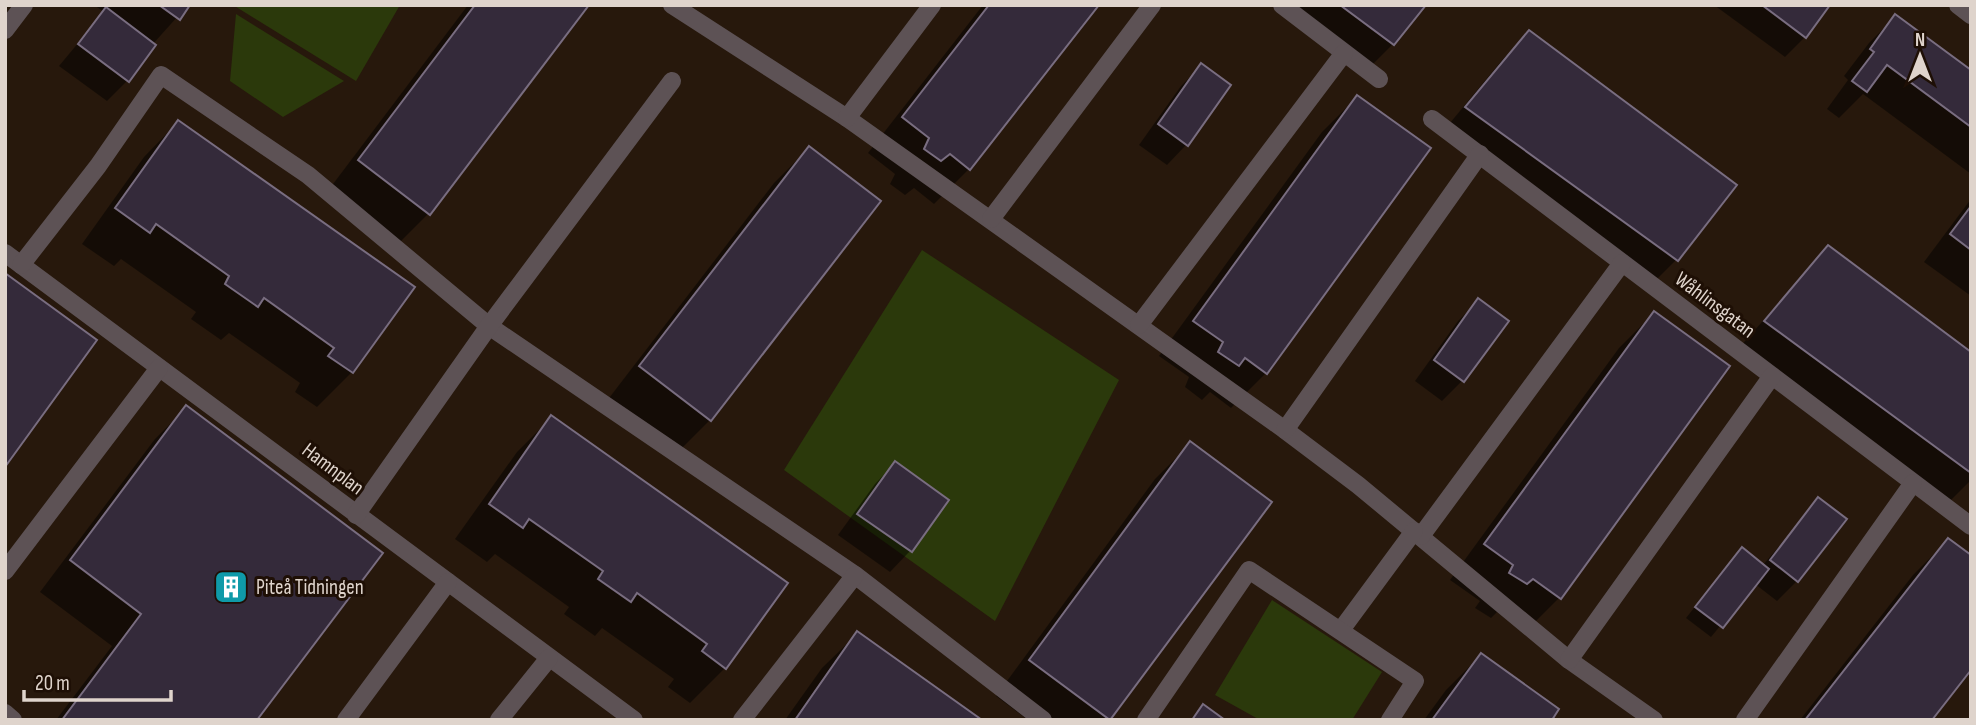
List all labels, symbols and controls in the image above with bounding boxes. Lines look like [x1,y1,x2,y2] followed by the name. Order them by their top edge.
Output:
[1885,21,1955,91] north arrow
[1915,29,1925,52] text: N
[1670,267,1760,343] street label: Wåhlinsgatan
[297,438,369,500] street label: Hamnplan
[212,568,250,606] building icon: Piteå Tidningen
[256,575,364,600] place label: Piteå Tidningen
[24,658,172,702] scale bar
[35,671,70,696] text: 20 m

